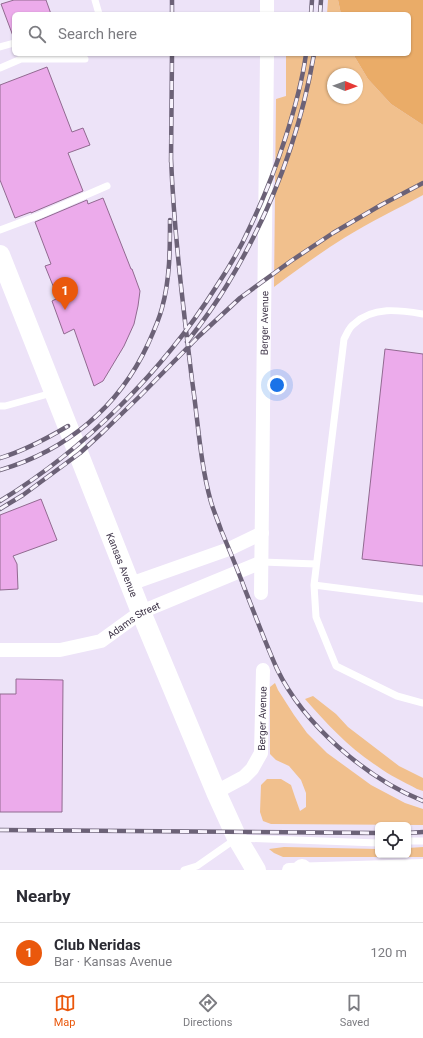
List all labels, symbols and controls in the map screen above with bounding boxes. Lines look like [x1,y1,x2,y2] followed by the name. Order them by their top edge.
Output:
[12,12,411,56] search box
[26,23,48,45] icon: search
[58,25,137,43] text: Search here
[327,68,363,104] north arrow
[52,277,78,310] pin: 1
[258,291,270,355] street label: Berger Avenue
[267,375,287,395] your location
[105,531,140,598] street label: Kansas Avenue
[105,599,161,640] street label: Adams Street
[256,686,268,751] street label: Berger Avenue
[375,822,411,858] map controls
[375,822,411,858] button: locate
[16,886,71,906] text: Nearby
[54,936,141,954] text: Club Neridas
[25,945,33,960] text: 1
[370,945,407,960] text: 120 m
[54,954,172,969] text: Bar · Kansas Avenue
[54,992,76,1029] tab: Map
[183,992,232,1029] tab: Directions
[340,992,369,1029] tab: Saved

